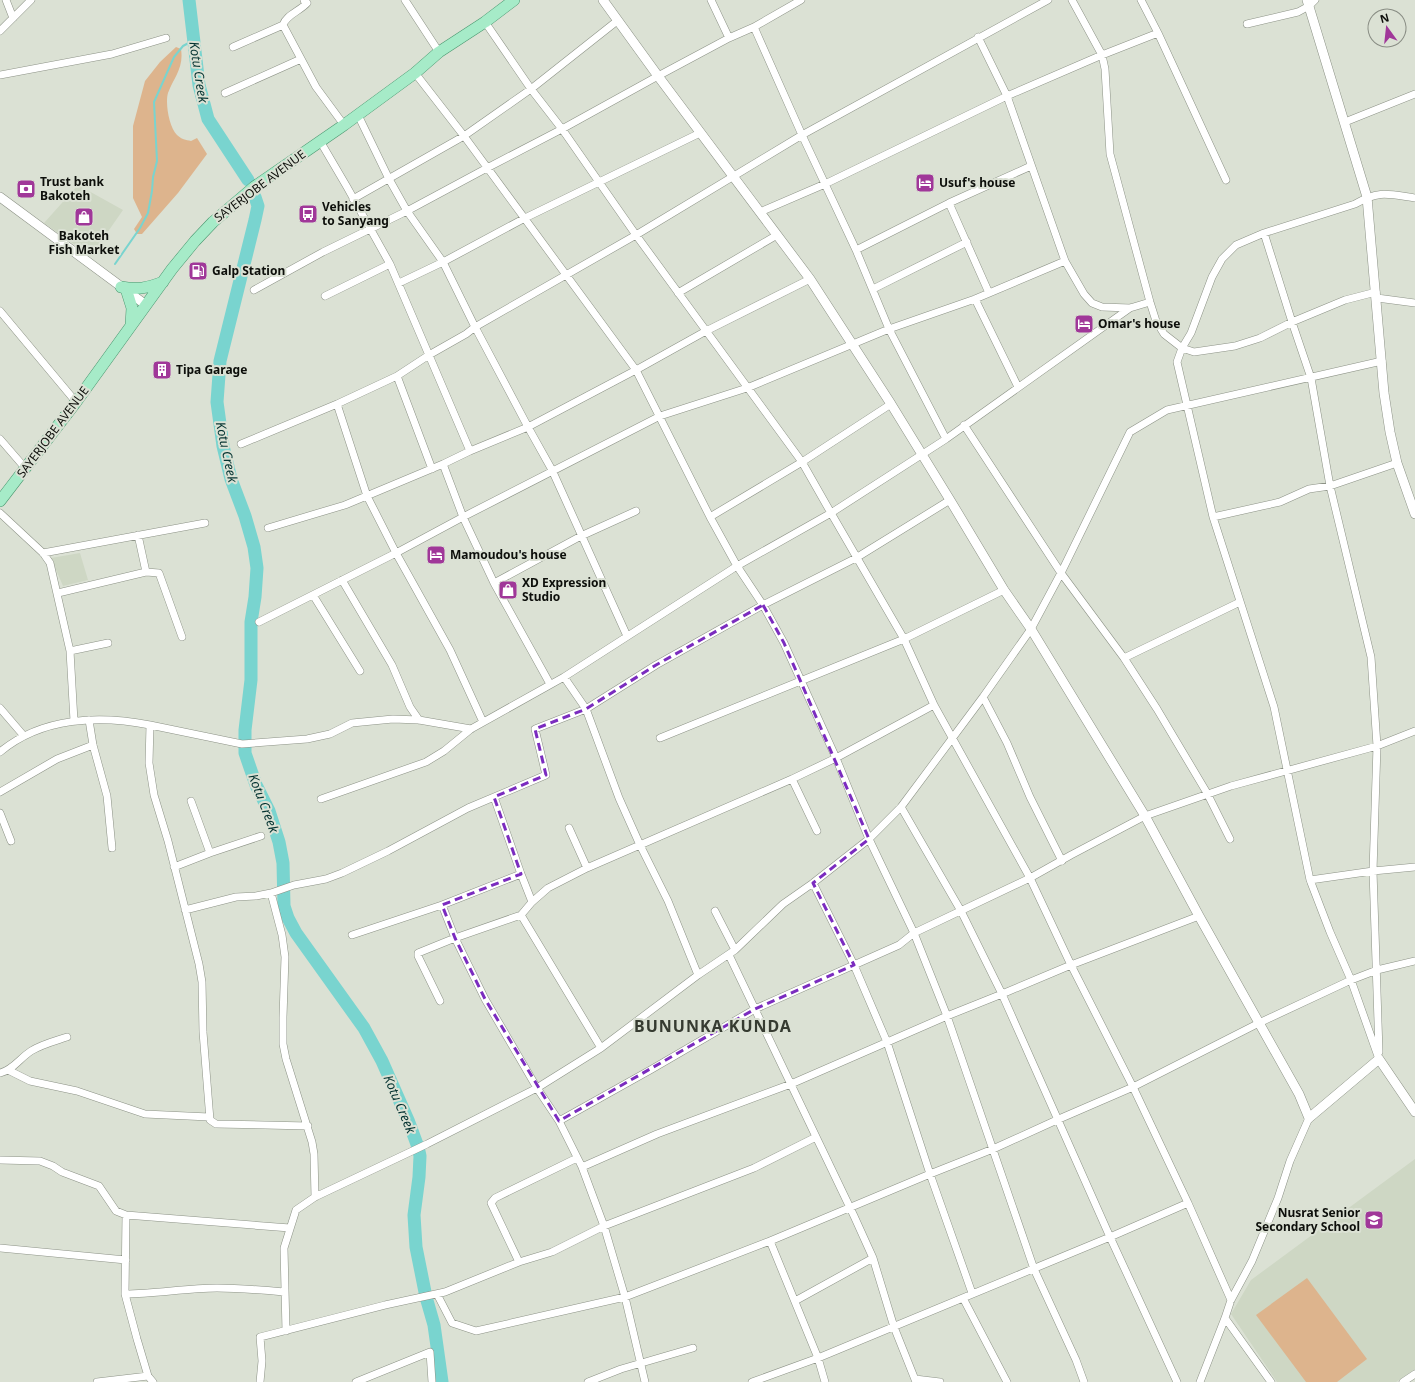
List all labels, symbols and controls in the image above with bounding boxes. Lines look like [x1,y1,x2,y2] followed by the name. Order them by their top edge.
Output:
[1367,8,1407,48] north arrow
[1378,9,1391,26] text: N
[185,40,213,104] water label: Kotu Creek
[211,146,309,226] street label: SAYERJOBE AVENUE
[914,172,936,194] hotel icon: Usuf's house
[40,173,104,204] place label: Trust bank Bakoteh
[939,174,1016,191] place label: Usuf's house
[15,178,37,200] bank icon: Trust bank Bakoteh
[322,198,389,229] place label: Vehicles to Sanyang
[297,203,319,225] bus stop icon: Vehicles to Sanyang
[73,206,95,228] shop icon: Bakoteh Fish Market
[49,227,119,258] place label: Bakoteh Fish Market
[187,260,209,282] fuel station icon: Galp Station
[212,262,285,279] place label: Galp Station
[1073,313,1095,335] hotel icon: Omar's house
[1098,315,1181,332] place label: Omar's house
[151,359,173,381] building icon: Tipa Garage
[176,361,247,378] place label: Tipa Garage
[13,383,93,481] street label: SAYERJOBE AVENUE
[212,420,242,485] water label: Kotu Creek
[425,544,447,566] hotel icon: Mamoudou's house
[450,546,567,563] place label: Mamoudou's house
[522,574,606,605] place label: XD Expression Studio
[497,579,519,601] shop icon: XD Expression Studio
[245,771,284,836] water label: Kotu Creek
[634,1015,792,1037] district label: BUNUNKA KUNDA
[380,1072,421,1136] water label: Kotu Creek
[1255,1204,1361,1235] place label: Nusrat Senior Secondary School
[1363,1209,1385,1231] school or university icon: Nusrat Senior Secondary School

